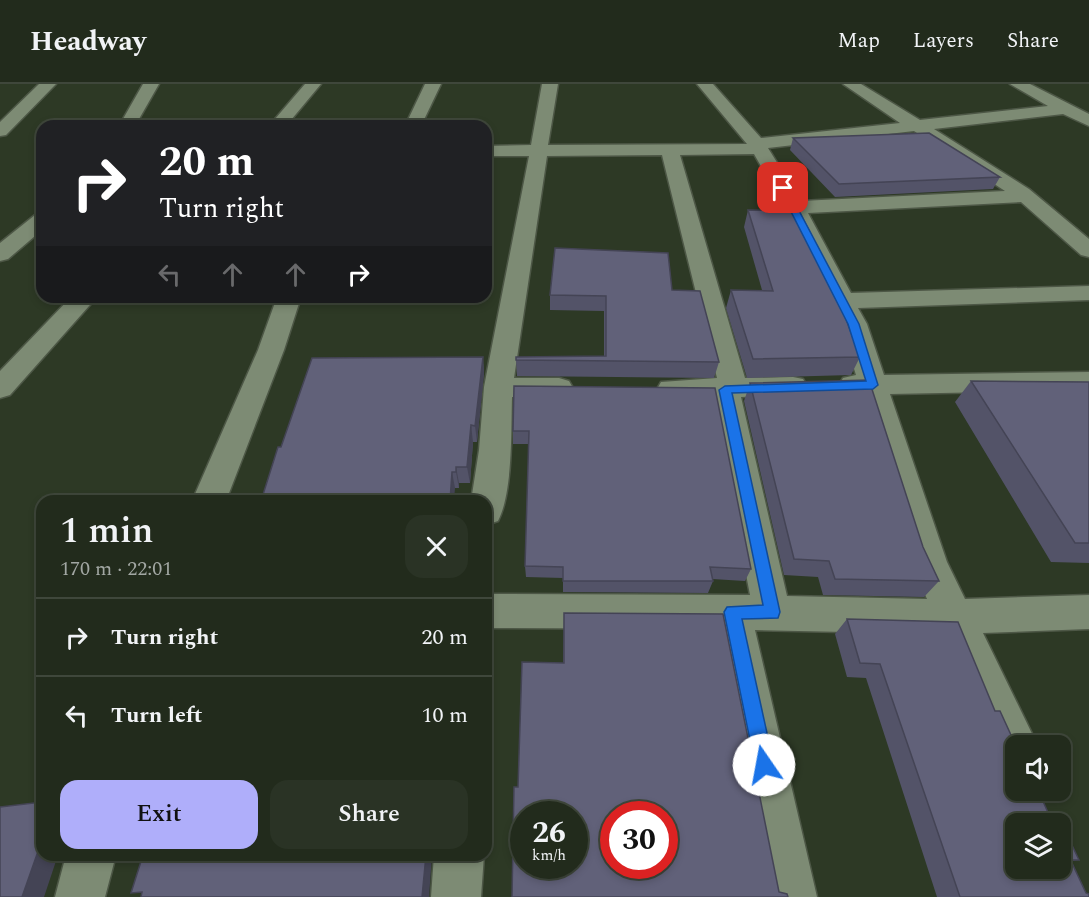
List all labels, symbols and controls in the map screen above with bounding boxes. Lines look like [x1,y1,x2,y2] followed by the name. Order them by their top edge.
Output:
[30,20,146,63] text: Headway
[838,25,880,57] text: Map
[913,25,974,57] text: Layers
[1007,25,1059,57] text: Share
[159,131,254,194] text: 20 m
[60,144,138,222] icon: right
[757,162,808,213] pin
[766,171,799,204] icon: arrive
[159,188,284,230] text: Turn right
[153,258,186,291] icon: left
[216,258,249,291] icon: ahead
[279,258,312,291] icon: ahead
[342,258,375,291] icon: right
[60,504,153,559] text: 1 min
[405,515,468,578] button: close
[60,554,172,584] text: 170 m · 22:01
[60,621,93,654] icon: right
[111,621,218,654] text: Turn right
[422,621,468,654] text: 20 m
[60,699,93,732] icon: left
[111,699,203,732] text: Turn left
[422,699,468,732] text: 10 m
[732,733,796,797] position arrow
[1005,735,1071,879] map controls
[1005,735,1071,801] button: sound
[60,780,258,849] button: Exit
[270,780,468,849] button: Share
[600,801,678,879] speed limit sign: 30
[532,810,566,856] text: 26
[1005,813,1071,879] button: layers
[532,844,566,867] text: km/h

